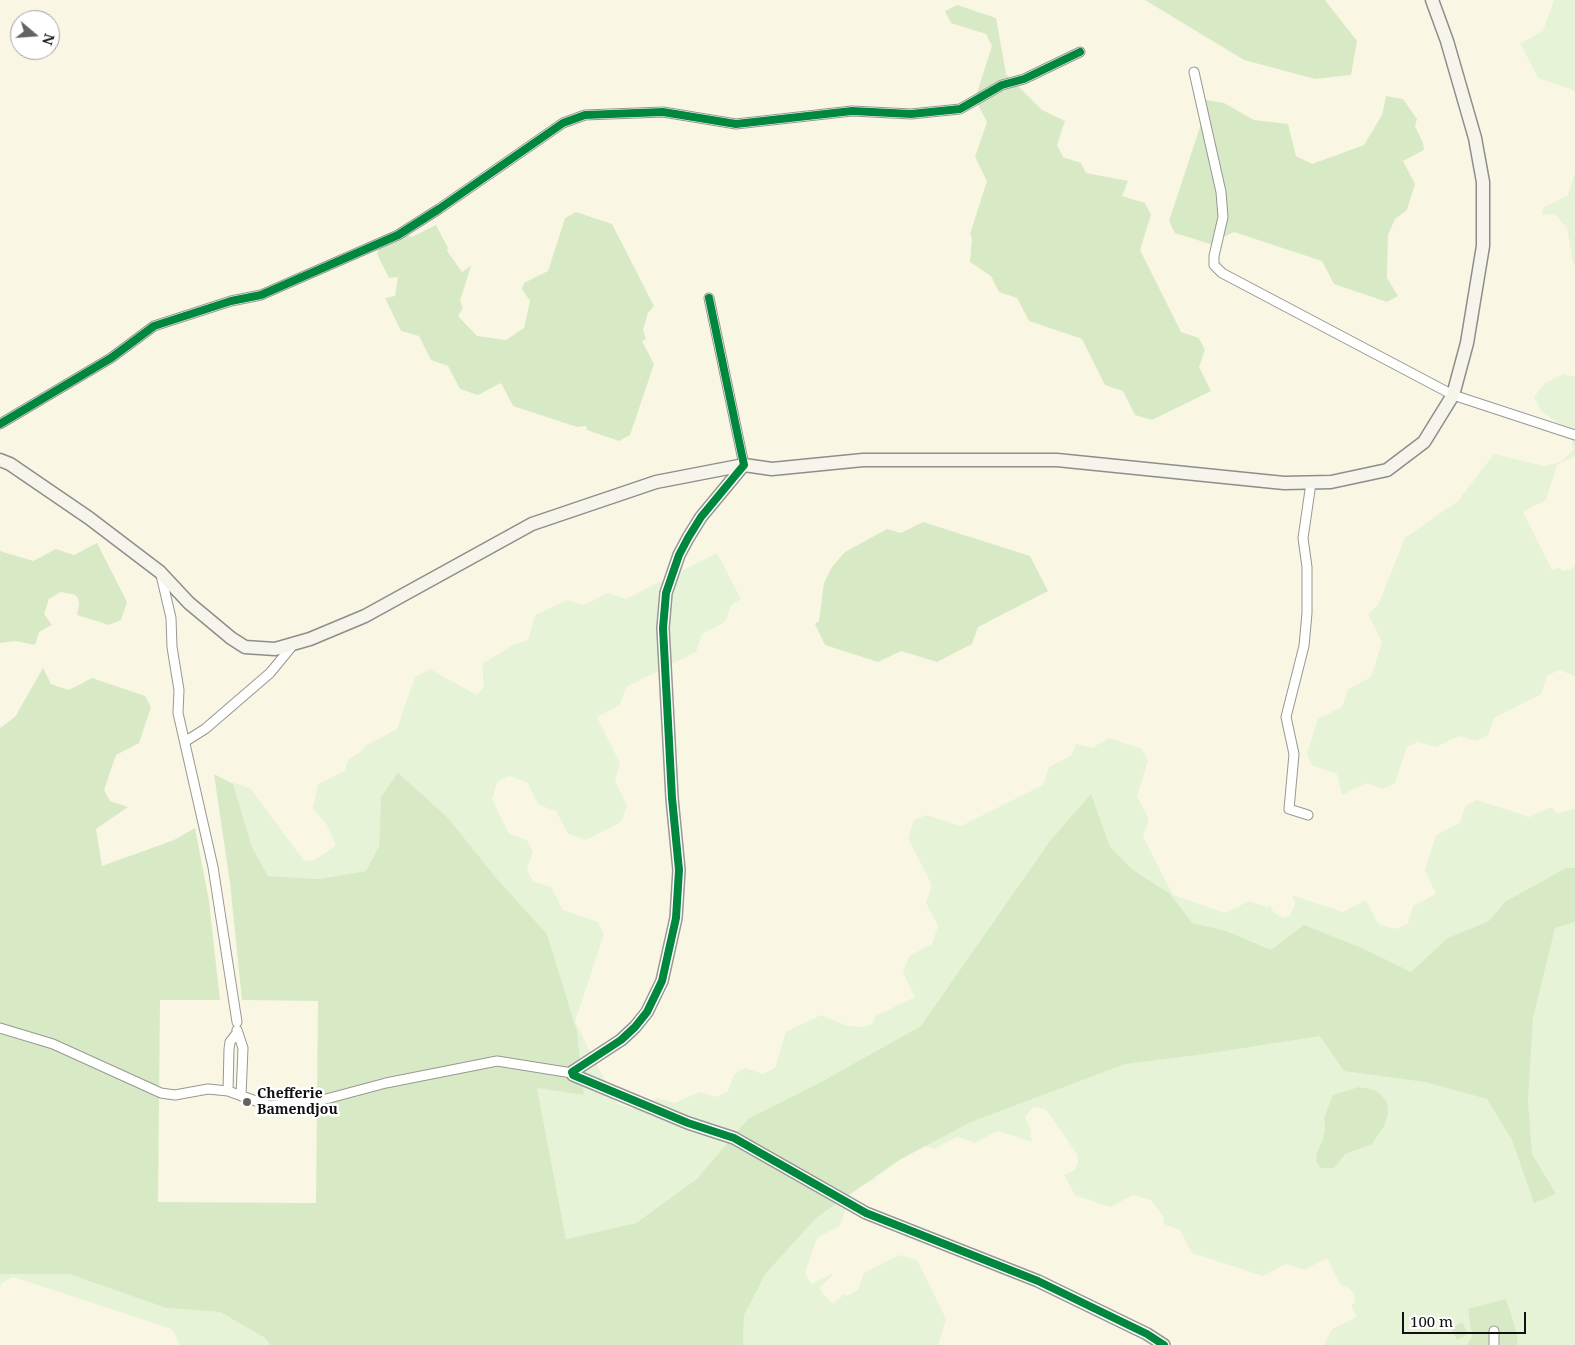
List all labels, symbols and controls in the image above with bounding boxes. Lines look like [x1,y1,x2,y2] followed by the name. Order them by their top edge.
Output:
[10,10,60,60] north arrow
[38,31,60,48] text: N
[257,1086,338,1118] place label: Chefferie Bamendjou
[241,1096,253,1108] marker: Chefferie Bamendjou
[1405,1302,1529,1334] scale bar
[1410,1311,1453,1331] text: 100 m

